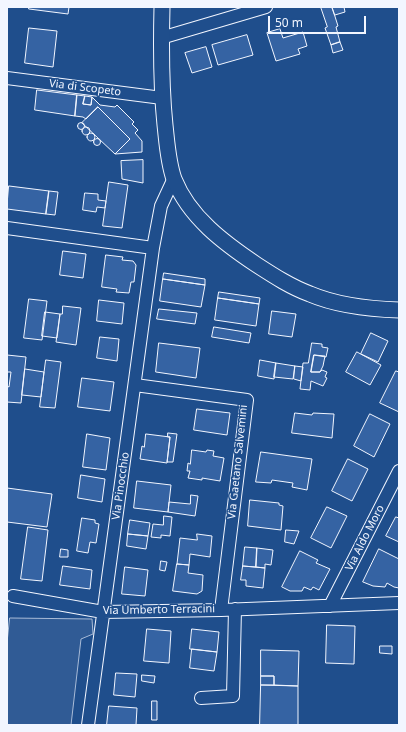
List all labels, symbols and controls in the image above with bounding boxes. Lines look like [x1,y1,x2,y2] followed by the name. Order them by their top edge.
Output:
[270,8,368,34] scale bar
[275,14,303,31] text: 50 m
[48,77,122,99] street label: Via di Scopeto
[225,404,251,520] street label: Via Gaetano Salvemini
[110,451,132,521] street label: Via Pinocchio
[343,503,387,573] street label: Via Aldo Moro
[103,602,215,618] street label: Via Umberto Terracini

